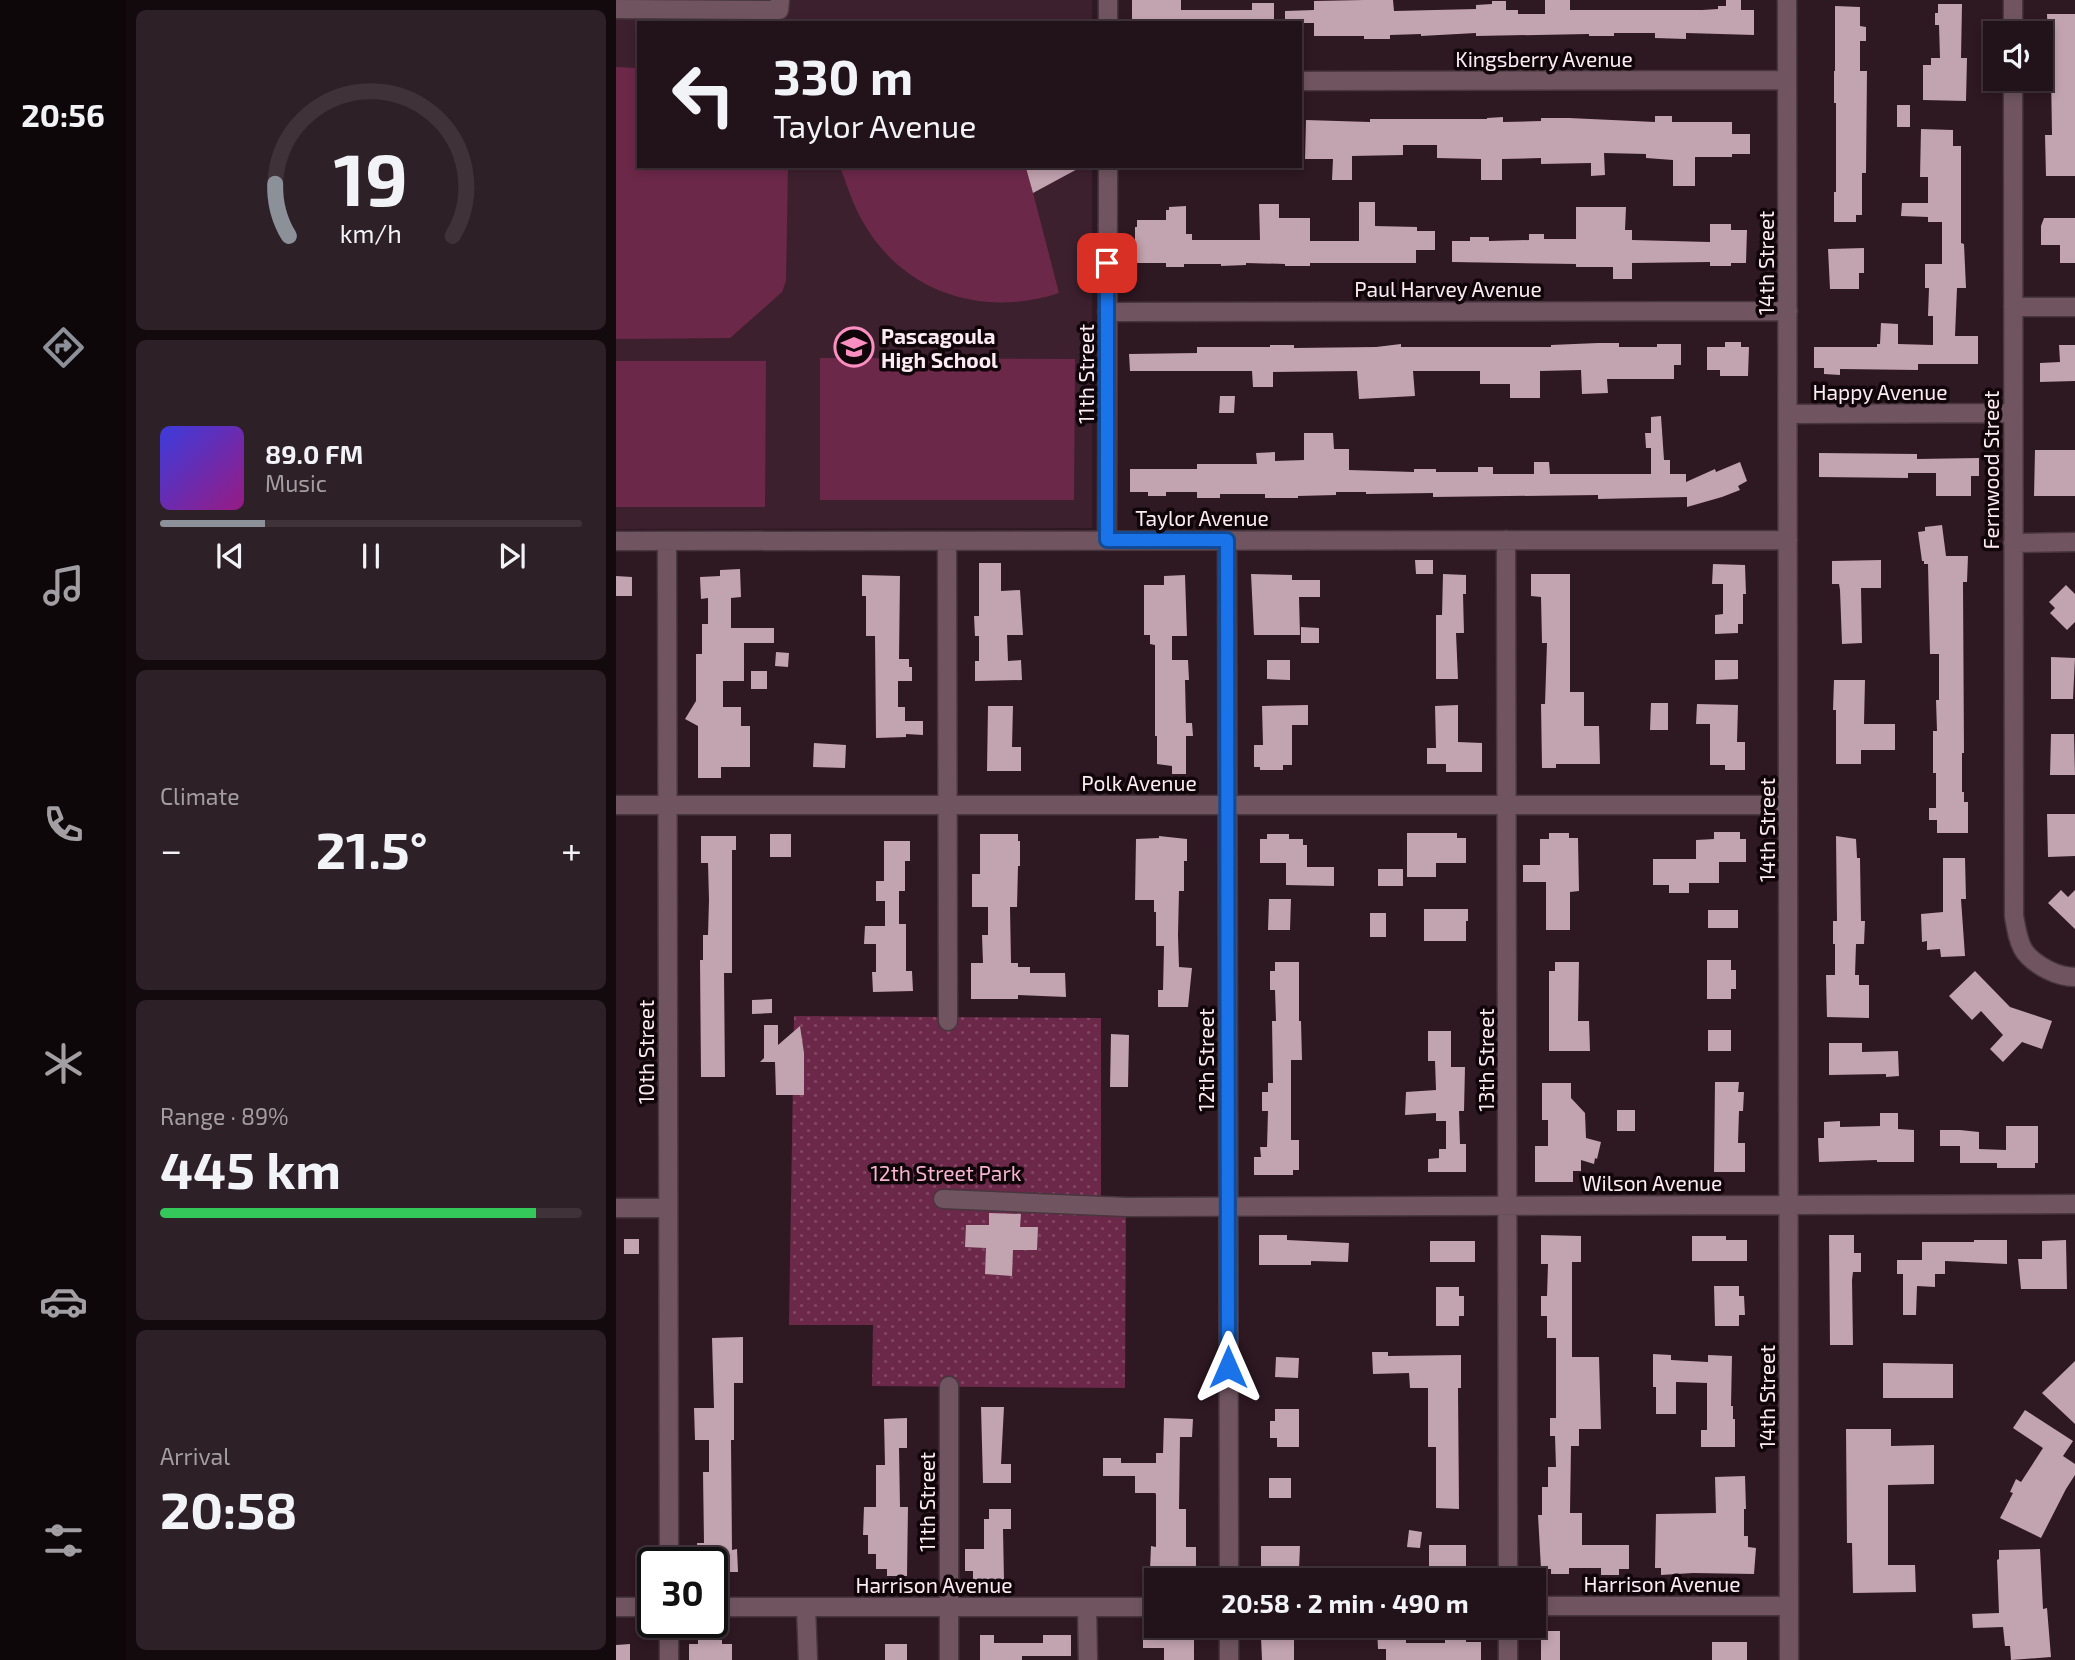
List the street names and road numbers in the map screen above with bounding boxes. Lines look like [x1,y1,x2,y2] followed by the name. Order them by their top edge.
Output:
[1455,46,1633,71] street label: Kingsberry Avenue
[1753,211,1778,315] street label: 14th Street
[1354,276,1542,301] street label: Paul Harvey Avenue
[1073,324,1098,424] street label: 11th Street
[1812,379,1948,404] street label: Happy Avenue
[1978,390,2003,550] street label: Fernwood Street
[1135,505,1269,530] street label: Taylor Avenue
[1081,770,1197,795] street label: Polk Avenue
[1754,778,1779,882] street label: 14th Street
[633,1000,658,1104] street label: 10th Street
[1193,1008,1218,1112] street label: 12th Street
[1473,1008,1498,1112] street label: 13th Street
[1582,1170,1722,1195] street label: Wilson Avenue
[1754,1345,1779,1449] street label: 14th Street
[914,1452,939,1552] street label: 11th Street
[1584,1571,1740,1596] street label: Harrison Avenue
[856,1572,1012,1597] street label: Harrison Avenue

